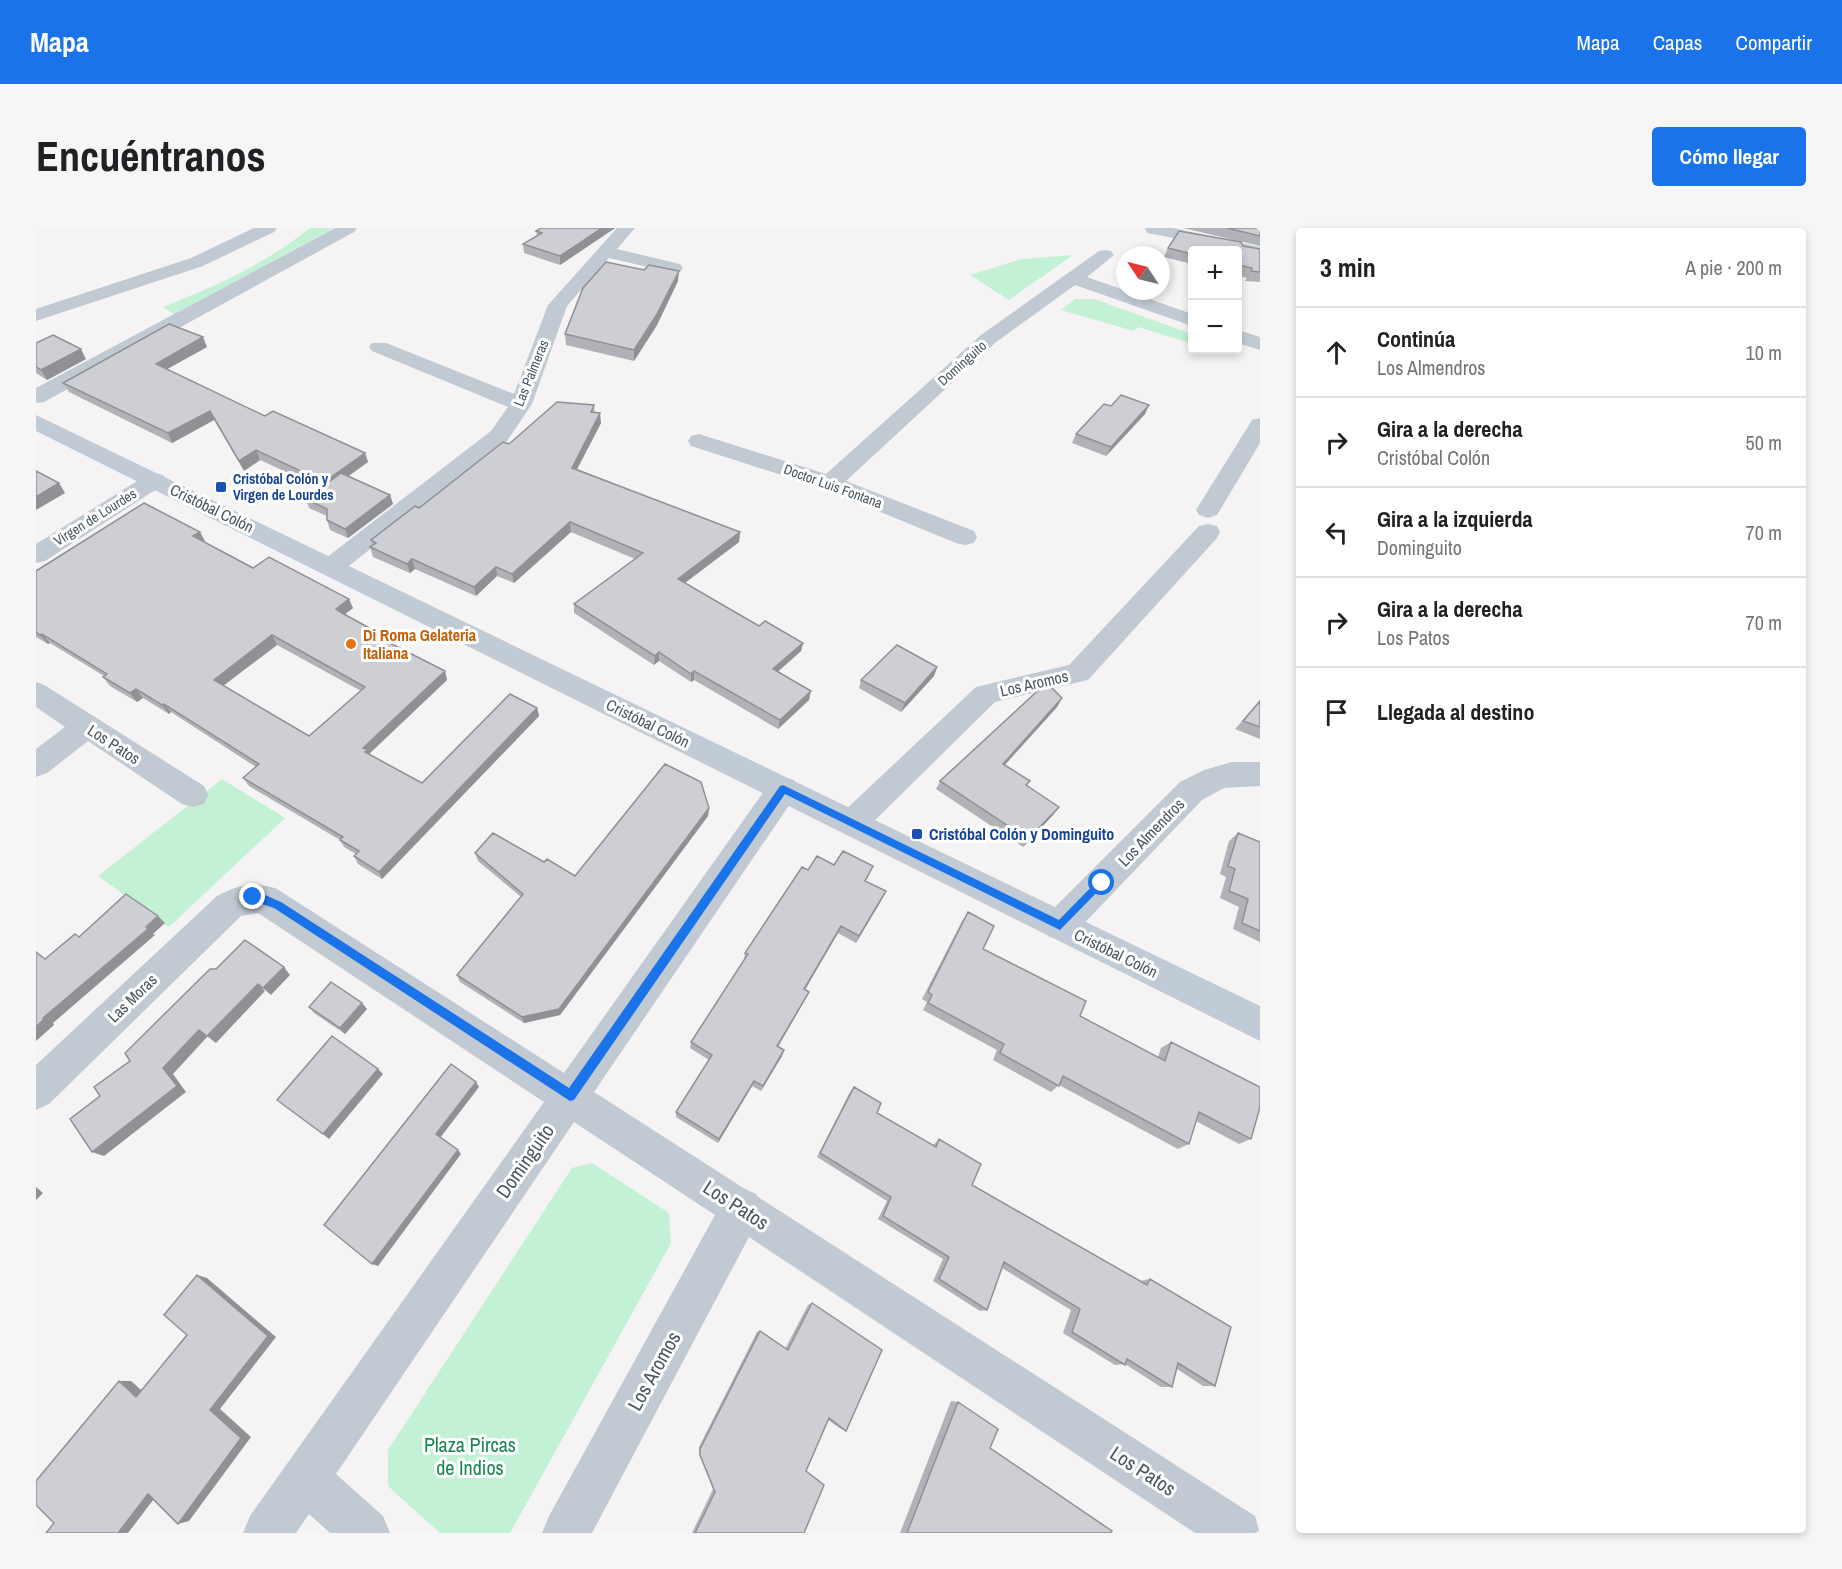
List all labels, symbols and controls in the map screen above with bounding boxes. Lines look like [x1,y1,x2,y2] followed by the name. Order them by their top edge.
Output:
[30,23,89,61] text: Mapa
[1577,28,1620,57] text: Mapa
[1653,28,1702,57] text: Capas
[1735,28,1812,57] text: Compartir
[1652,127,1806,186] button: Cómo llegar
[36,128,266,184] text: Encuéntranos
[1116,246,1170,300] north arrow
[1188,246,1242,354] map controls
[1188,246,1242,300] button: +
[1320,250,1376,285] text: 3 min
[1685,254,1782,281] text: A pie · 200 m
[1188,300,1242,354] button: −
[1377,324,1455,354] text: Continúa
[934,336,990,390] street label: Dominguito
[1320,336,1353,369] icon: ahead
[510,337,553,409] street label: Las Palmeras
[1746,339,1782,366] text: 10 m
[1377,354,1485,381] text: Los Almendros
[1377,414,1522,444] text: Gira a la derecha
[1320,426,1353,459] icon: right
[1746,429,1782,456] text: 50 m
[1377,444,1490,471] text: Cristóbal Colón
[781,460,885,512] street label: Doctor Luis Fontana
[233,470,334,504] place label: Cristóbal Colón y Virgen de Lourdes
[167,478,257,538] street label: Cristóbal Colón
[214,480,228,494] marker: Cristóbal Colón y Virgen de Lourdes
[50,484,140,550] street label: Virgen de Lourdes
[1377,504,1532,534] text: Gira a la izquierda
[1320,516,1353,549] icon: left
[1746,519,1782,546] text: 70 m
[1377,534,1462,561] text: Dominguito
[1377,594,1522,624] text: Gira a la derecha
[1320,606,1353,639] icon: right
[1746,609,1782,636] text: 70 m
[363,624,477,664] place label: Di Roma Gelateria Italiana
[1377,624,1450,651] text: Los Patos
[344,637,358,651] marker: Di Roma Gelateria Italiana
[998,664,1070,702] street label: Los Aromos
[603,693,693,753] street label: Cristóbal Colón
[1320,696,1353,729] icon: arrive
[1377,697,1534,727] text: Llegada al destino
[84,719,144,769] street label: Los Patos
[1113,793,1189,871] street label: Los Almendros
[929,823,1114,845] place label: Cristóbal Colón y Dominguito
[910,827,924,841] marker: Cristóbal Colón y Dominguito
[1088,869,1114,895] route start
[239,883,265,909] route end
[1071,923,1161,983] street label: Cristóbal Colón
[102,969,162,1027] street label: Las Moras
[489,1118,560,1203] street label: Dominguito
[698,1173,774,1236] street label: Los Patos
[621,1326,686,1415] street label: Los Aromos
[424,1431,516,1481] park label: Plaza Pircas de Indios
[1105,1439,1181,1502] street label: Los Patos

